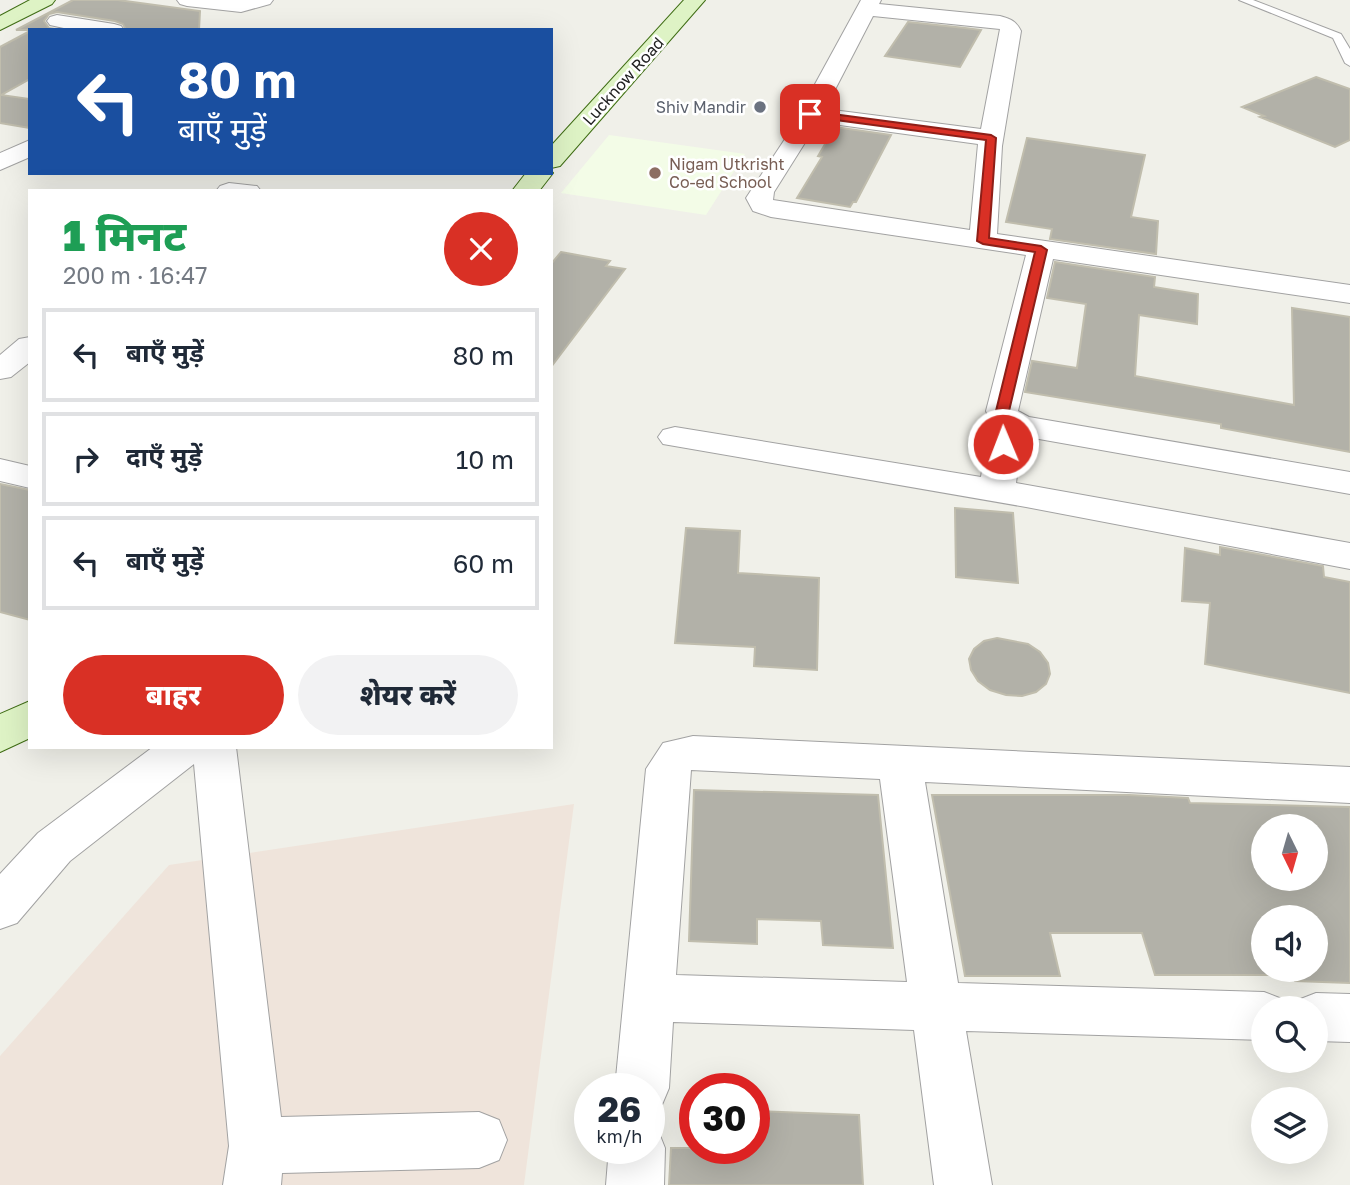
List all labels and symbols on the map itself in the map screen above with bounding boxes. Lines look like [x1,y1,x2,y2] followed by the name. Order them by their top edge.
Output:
[578,33,668,129] street label: Lucknow Road
[780,84,840,144] pin
[656,97,746,117] place label: Shiv Mandir
[752,99,768,115] marker: Shiv Mandir
[669,154,785,192] place label: Nigam Utkrisht Co-ed School
[647,165,663,181] marker: Nigam Utkrisht Co-ed School
[966,407,1040,481] position arrow
[1251,814,1328,891] north arrow
[679,1073,770,1164] speed limit sign: 30

